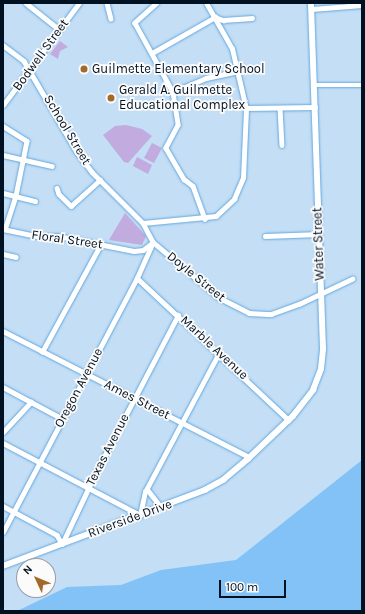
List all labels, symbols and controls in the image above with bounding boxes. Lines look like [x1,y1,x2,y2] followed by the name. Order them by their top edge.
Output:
[10,16,72,94] street label: Bodwell Street
[92,61,265,77] place label: Guilmette Elementary School
[79,64,89,74] marker: Guilmette Elementary School
[119,83,245,114] place label: Gerald A. Guilmette Educational Complex
[40,92,94,168] street label: School Street
[106,93,116,103] marker: Gerald A. Guilmette Educational Complex
[310,207,328,281] street label: Water Street
[30,227,104,253] street label: Floral Street
[164,249,228,305] street label: Doyle Street
[177,313,251,383] street label: Marble Avenue
[51,346,107,430] street label: Oregon Avenue
[101,377,173,423] street label: Ames Street
[83,411,133,489] street label: Texas Avenue
[86,497,174,541] street label: Riverside Drive
[16,558,56,598] north arrow
[20,563,35,577] text: N
[221,572,288,598] scale bar
[226,580,258,594] text: 100 m

